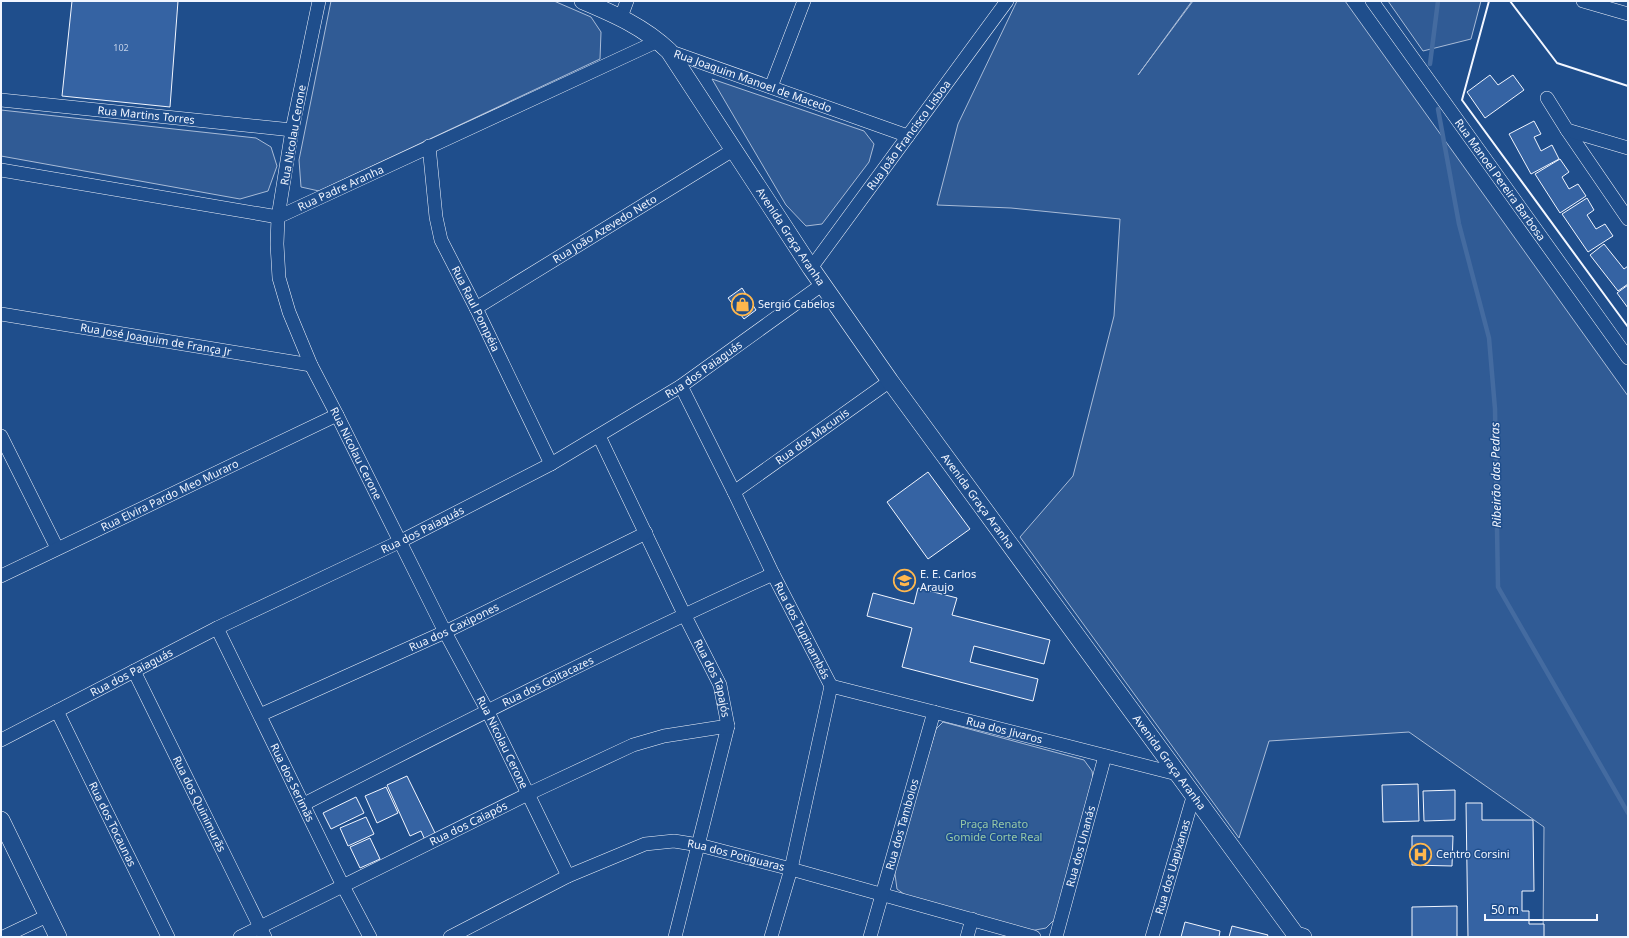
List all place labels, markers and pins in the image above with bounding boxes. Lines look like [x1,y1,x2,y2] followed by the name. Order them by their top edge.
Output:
[729,291,755,317] shop icon: Sergio Cabelos
[758,296,835,311] place label: Sergio Cabelos
[920,566,976,594] place label: E. E. Carlos Araujo
[891,567,917,593] school or university icon: E. E. Carlos Araujo
[1407,841,1433,867] hospital icon: Centro Corsini
[1436,846,1510,861] place label: Centro Corsini

